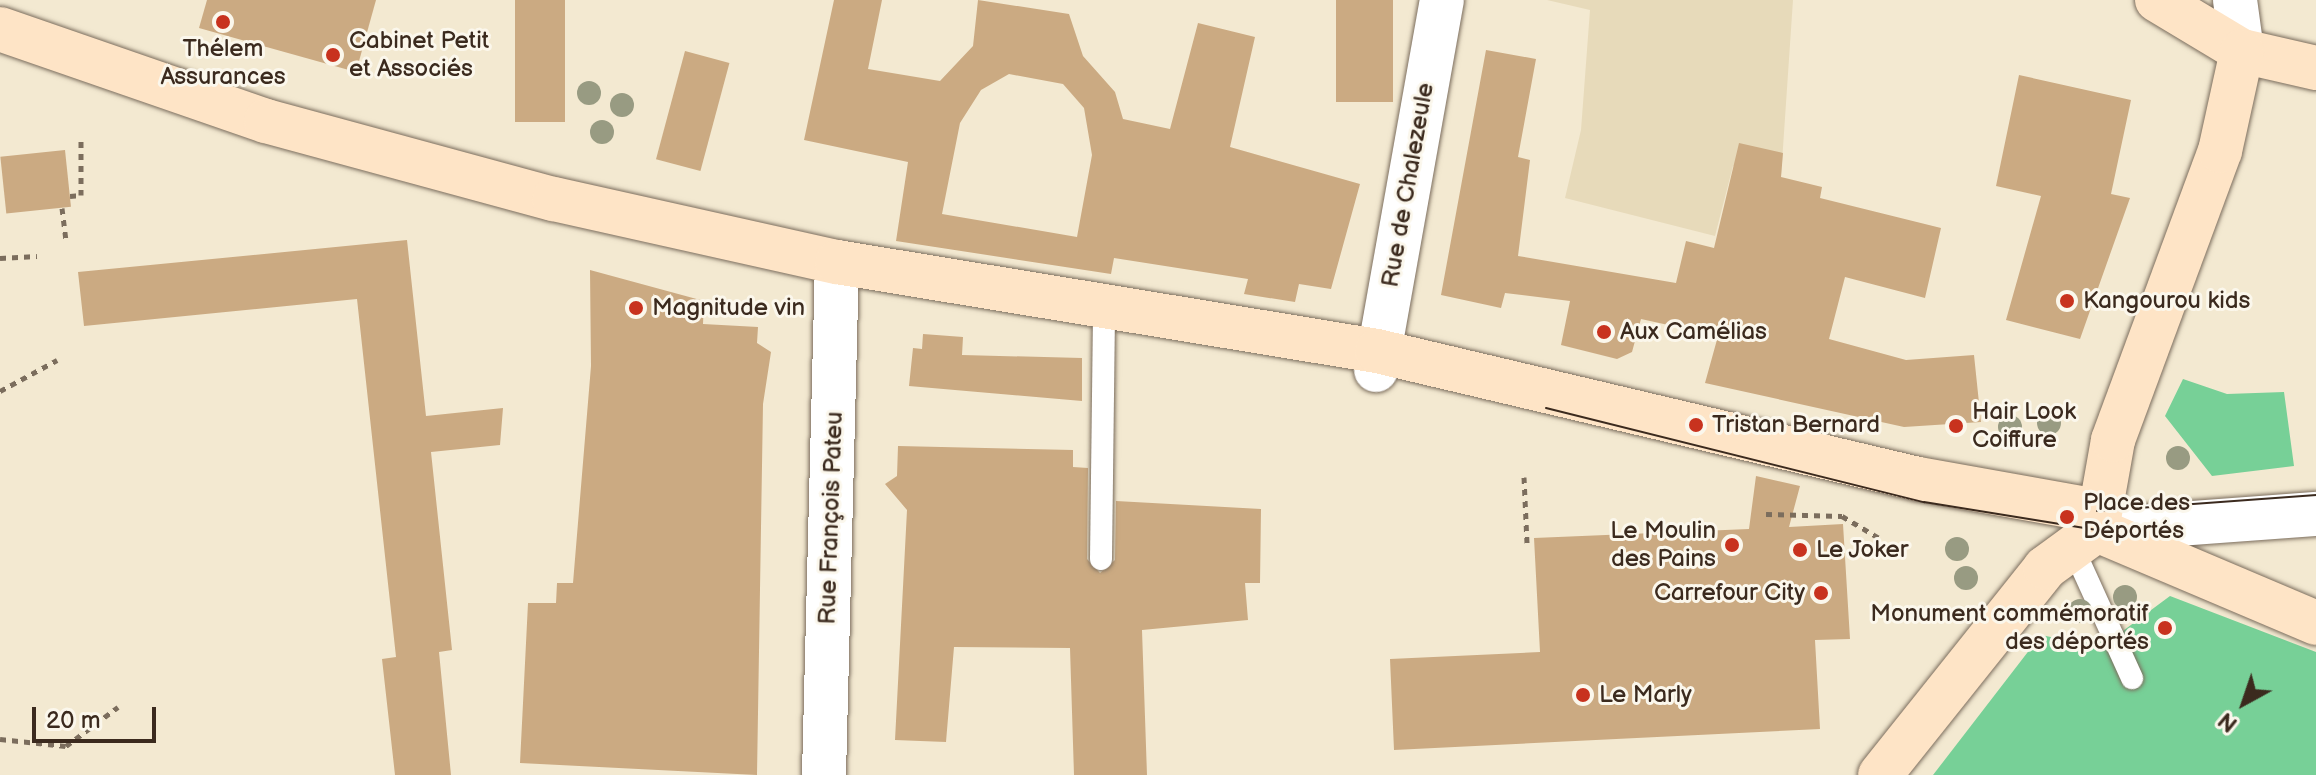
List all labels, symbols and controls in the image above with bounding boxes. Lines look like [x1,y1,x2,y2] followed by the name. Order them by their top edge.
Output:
[214,13,232,31] marker: Thélem Assurances
[349,27,489,83] place label: Cabinet Petit et Associés
[160,35,286,91] place label: Thélem Assurances
[324,46,342,64] marker: Cabinet Petit et Associés
[1376,81,1440,289] street label: Rue de Chalezeule
[2083,287,2250,315] place label: Kangourou kids
[2058,292,2076,310] marker: Kangourou kids
[652,294,805,322] place label: Magnitude vin
[627,299,645,317] marker: Magnitude vin
[1620,318,1767,346] place label: Aux Camélias
[1595,323,1613,341] marker: Aux Camélias
[1972,398,2076,454] place label: Hair Look Coiffure
[813,411,849,625] street label: Rue François Pateu
[1712,411,1880,439] place label: Tristan Bernard
[1687,416,1705,434] marker: Tristan Bernard
[1947,417,1965,435] marker: Hair Look Coiffure
[2083,489,2190,545] place label: Place des Déportés
[2058,508,2076,526] marker: Place des Déportés
[1610,517,1716,573] place label: Le Moulin des Pains
[1723,536,1741,554] marker: Le Moulin des Pains
[1816,536,1910,564] place label: Le Joker
[1791,541,1809,559] marker: Le Joker
[1654,579,1805,607] place label: Carrefour City
[1812,584,1830,602] marker: Carrefour City
[1870,600,2149,656] place label: Monument commémoratif des déportés
[2156,619,2174,637] marker: Monument commémoratif des déportés
[2204,663,2284,743] north arrow
[1599,681,1692,709] place label: Le Marly
[1574,686,1592,704] marker: Le Marly
[36,691,160,741] scale bar
[46,706,101,735] text: 20 m
[2213,706,2243,737] text: N

